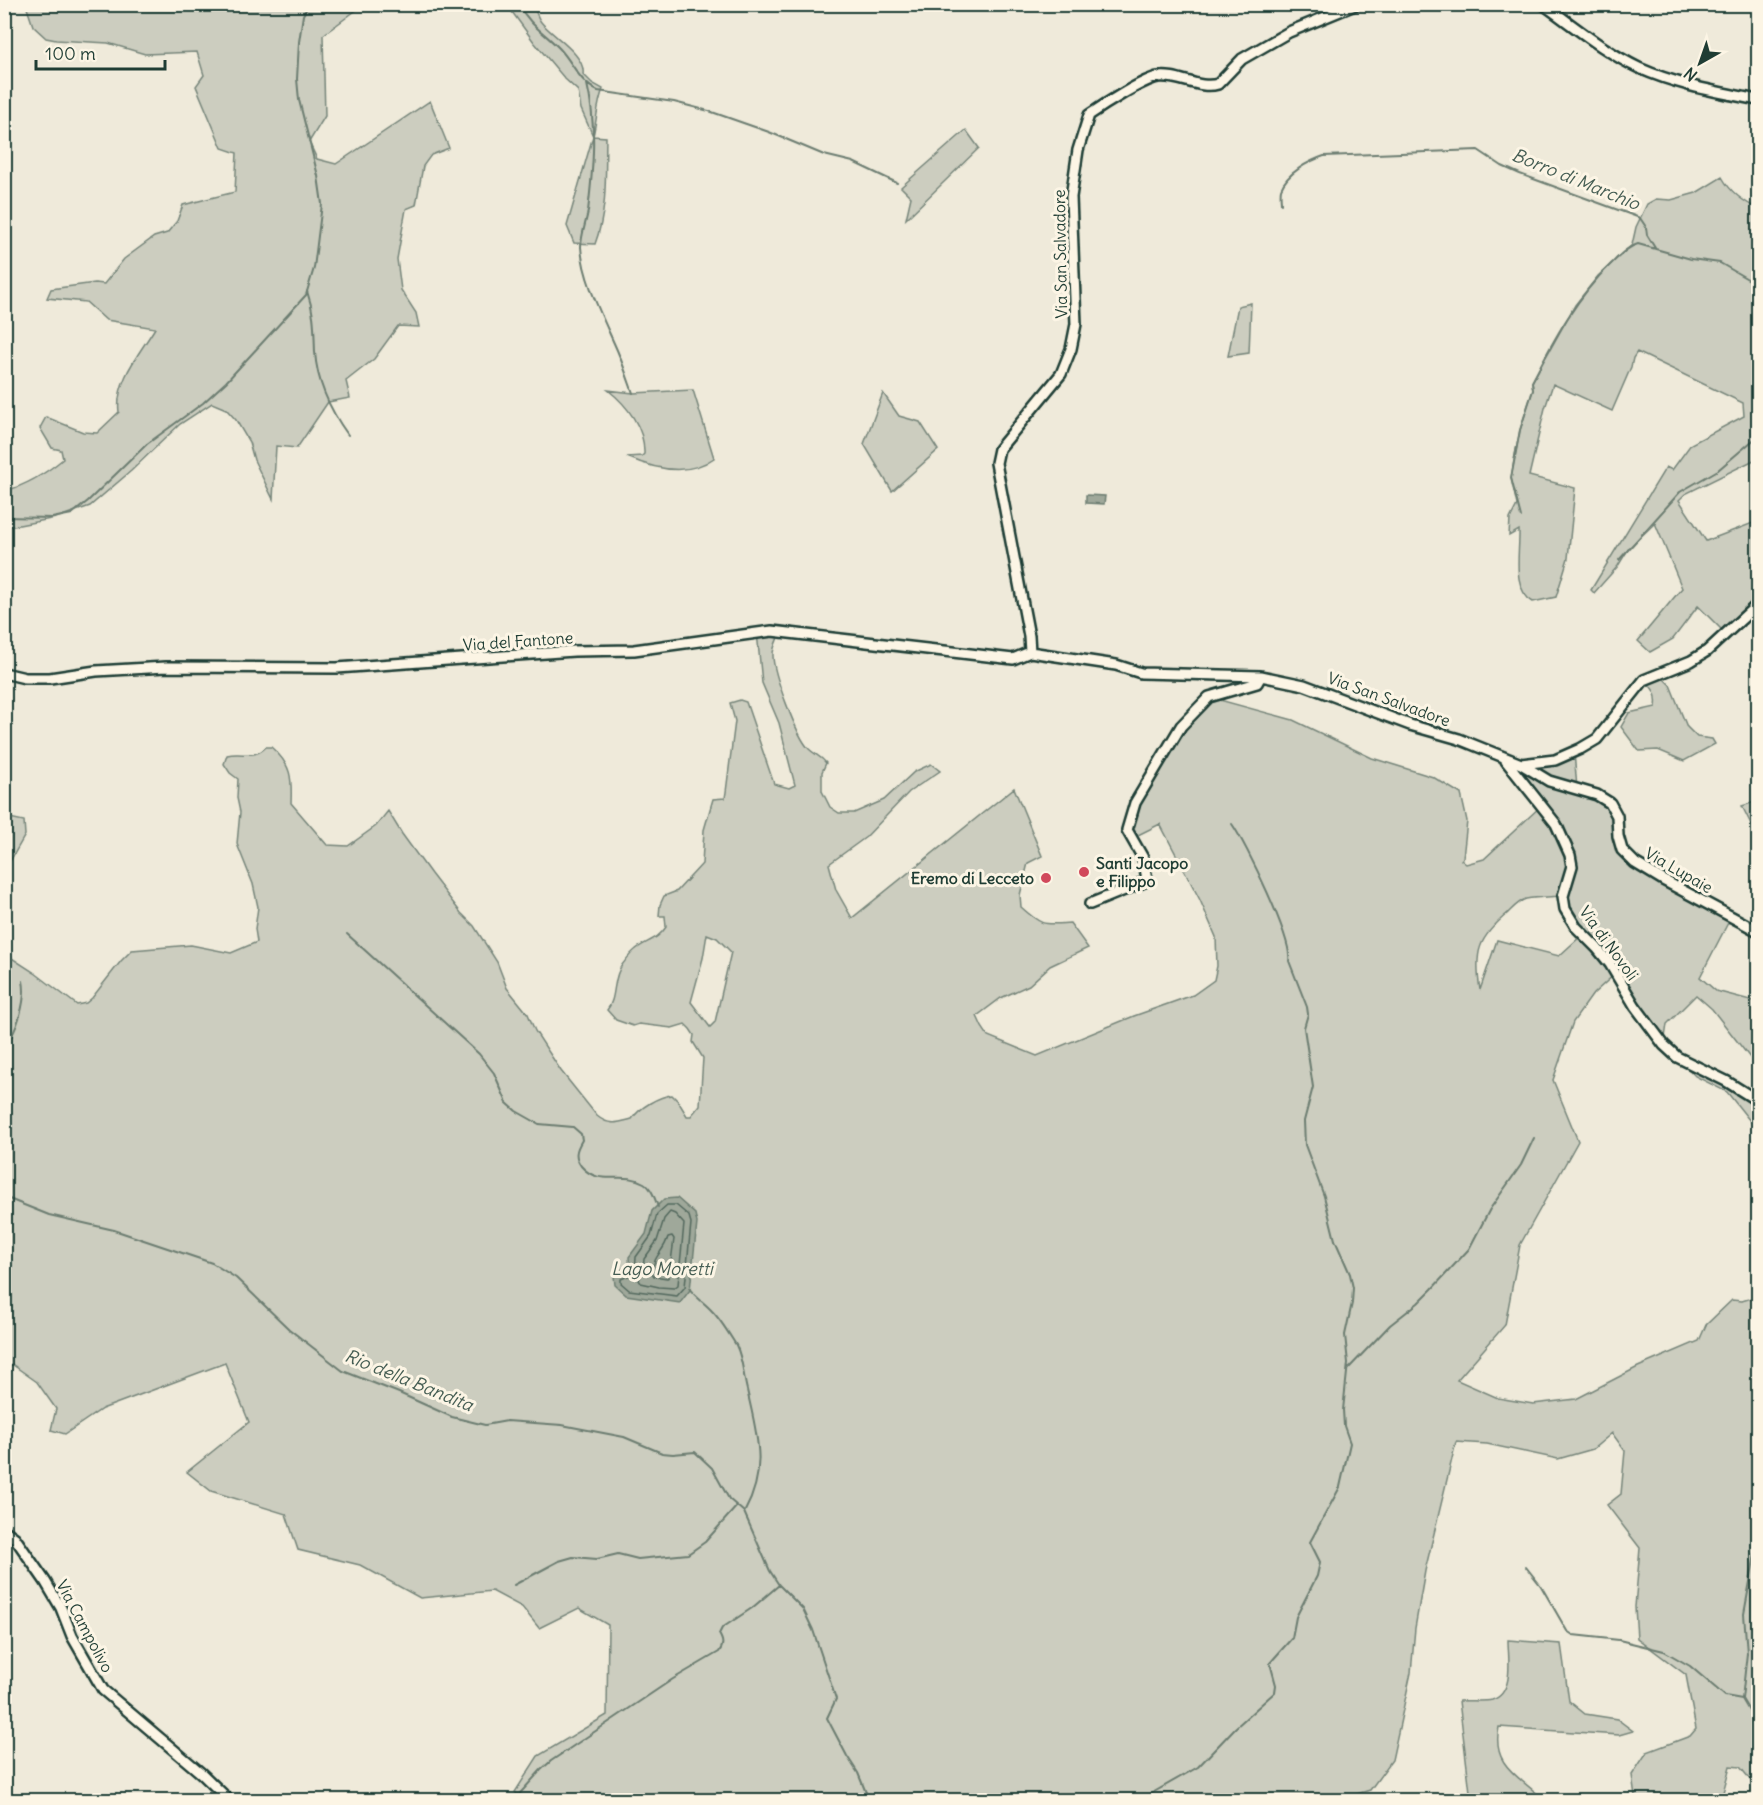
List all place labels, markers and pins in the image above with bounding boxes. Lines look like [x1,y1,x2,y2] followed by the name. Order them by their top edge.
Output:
[1096,853,1188,892] place label: Santi Jacopo e Filippo
[1077,865,1091,879] marker: Santi Jacopo e Filippo
[911,868,1034,888] place label: Eremo di Lecceto
[1039,871,1053,885] marker: Eremo di Lecceto

